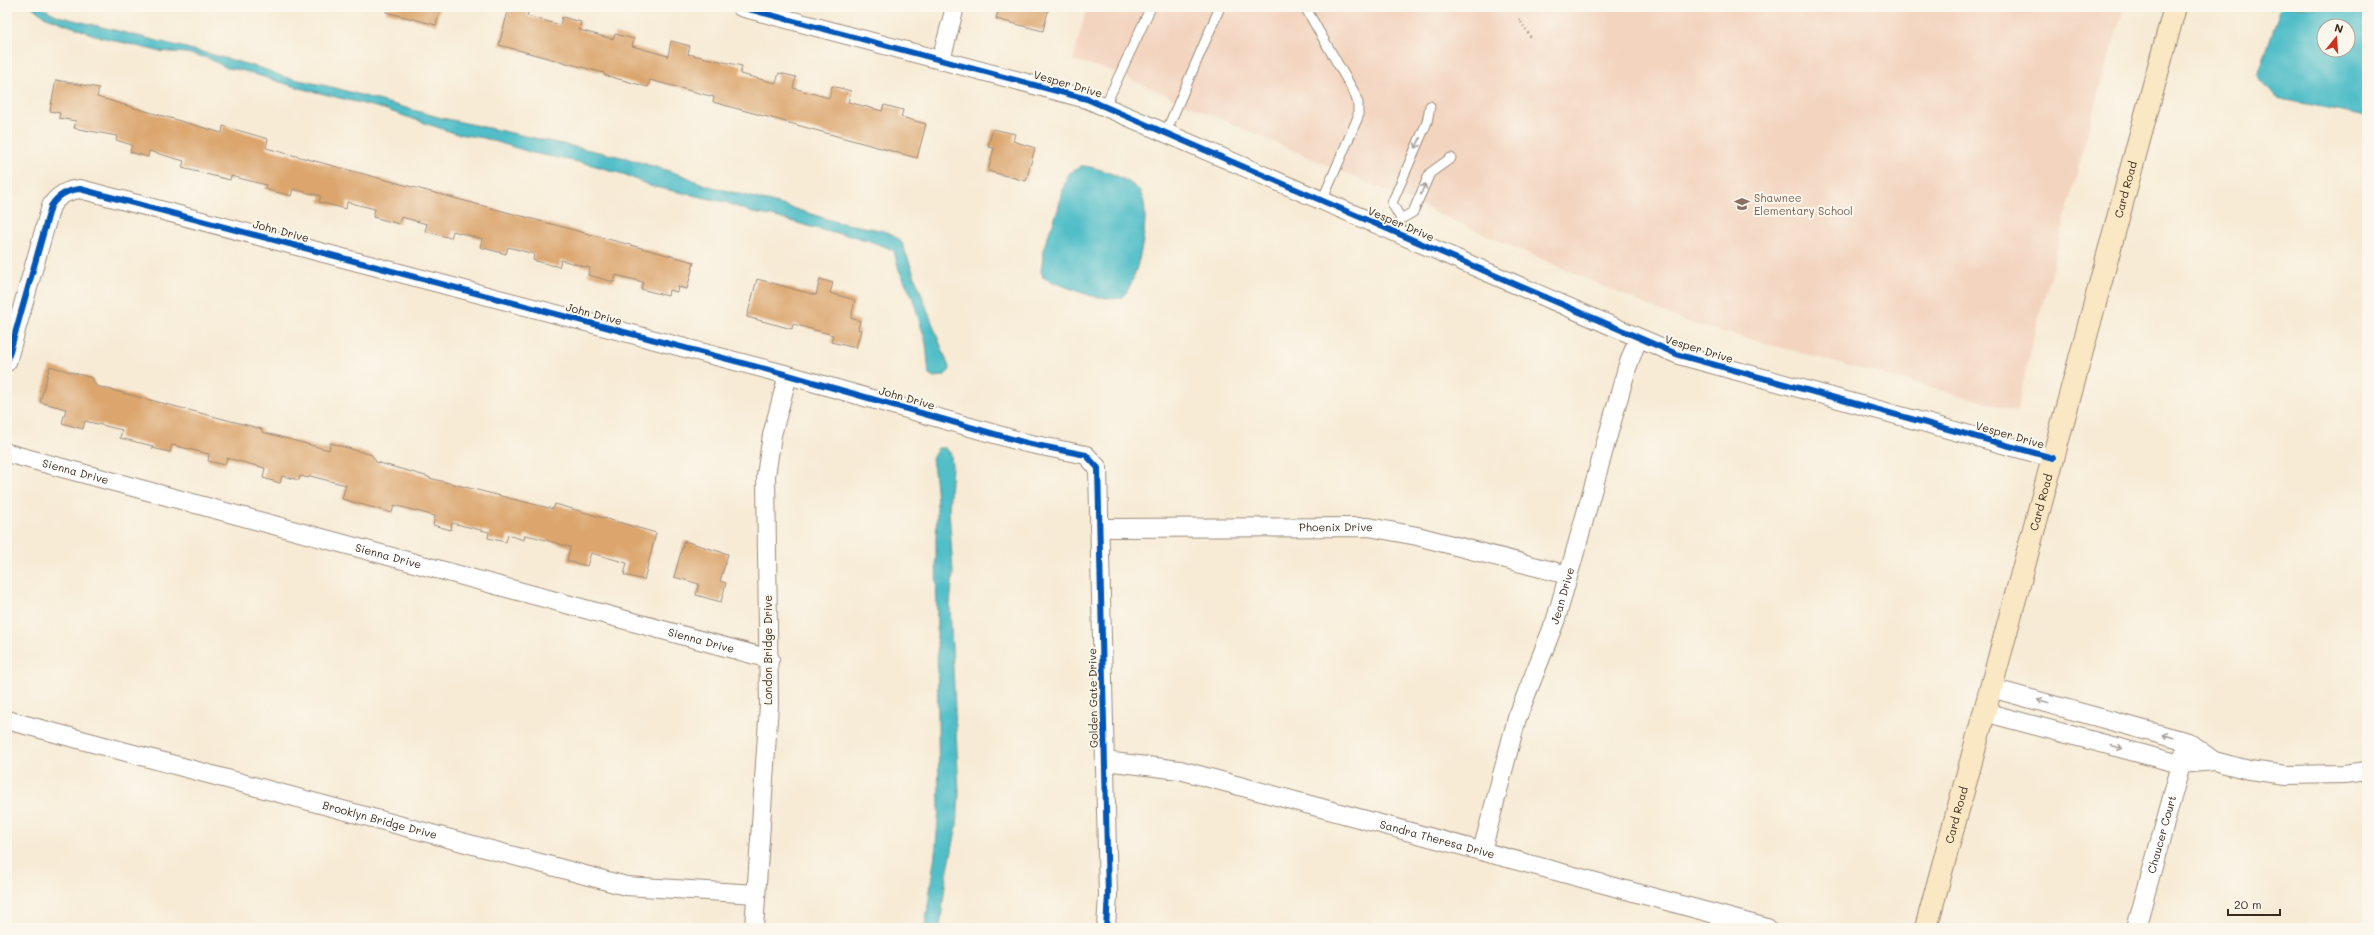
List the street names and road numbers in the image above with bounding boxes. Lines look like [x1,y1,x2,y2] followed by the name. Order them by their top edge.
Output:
[1032,67,1104,101] street label: Vesper Drive
[2110,159,2140,219] street label: Card Road
[1366,203,1437,244] street label: Vesper Drive
[251,216,311,245] street label: John Drive
[564,299,624,328] street label: John Drive
[1663,331,1735,366] street label: Vesper Drive
[877,382,937,413] street label: John Drive
[1974,418,2046,452] street label: Vesper Drive
[41,455,111,487] street label: Sienna Drive
[2026,472,2055,532] street label: Card Road
[1299,519,1375,535] street label: Phoenix Drive
[354,539,423,572] street label: Sienna Drive
[1547,565,1577,626] street label: Jean Drive
[760,595,775,705] street label: London Bridge Drive
[666,624,736,656] street label: Sienna Drive
[1084,648,1101,748] street label: Golden Gate Drive
[1941,785,1971,845] street label: Card Road
[2143,794,2179,875] street label: Chaucer Court
[321,797,439,842] street label: Brooklyn Bridge Drive
[1378,816,1497,861] street label: Sandra Theresa Drive

